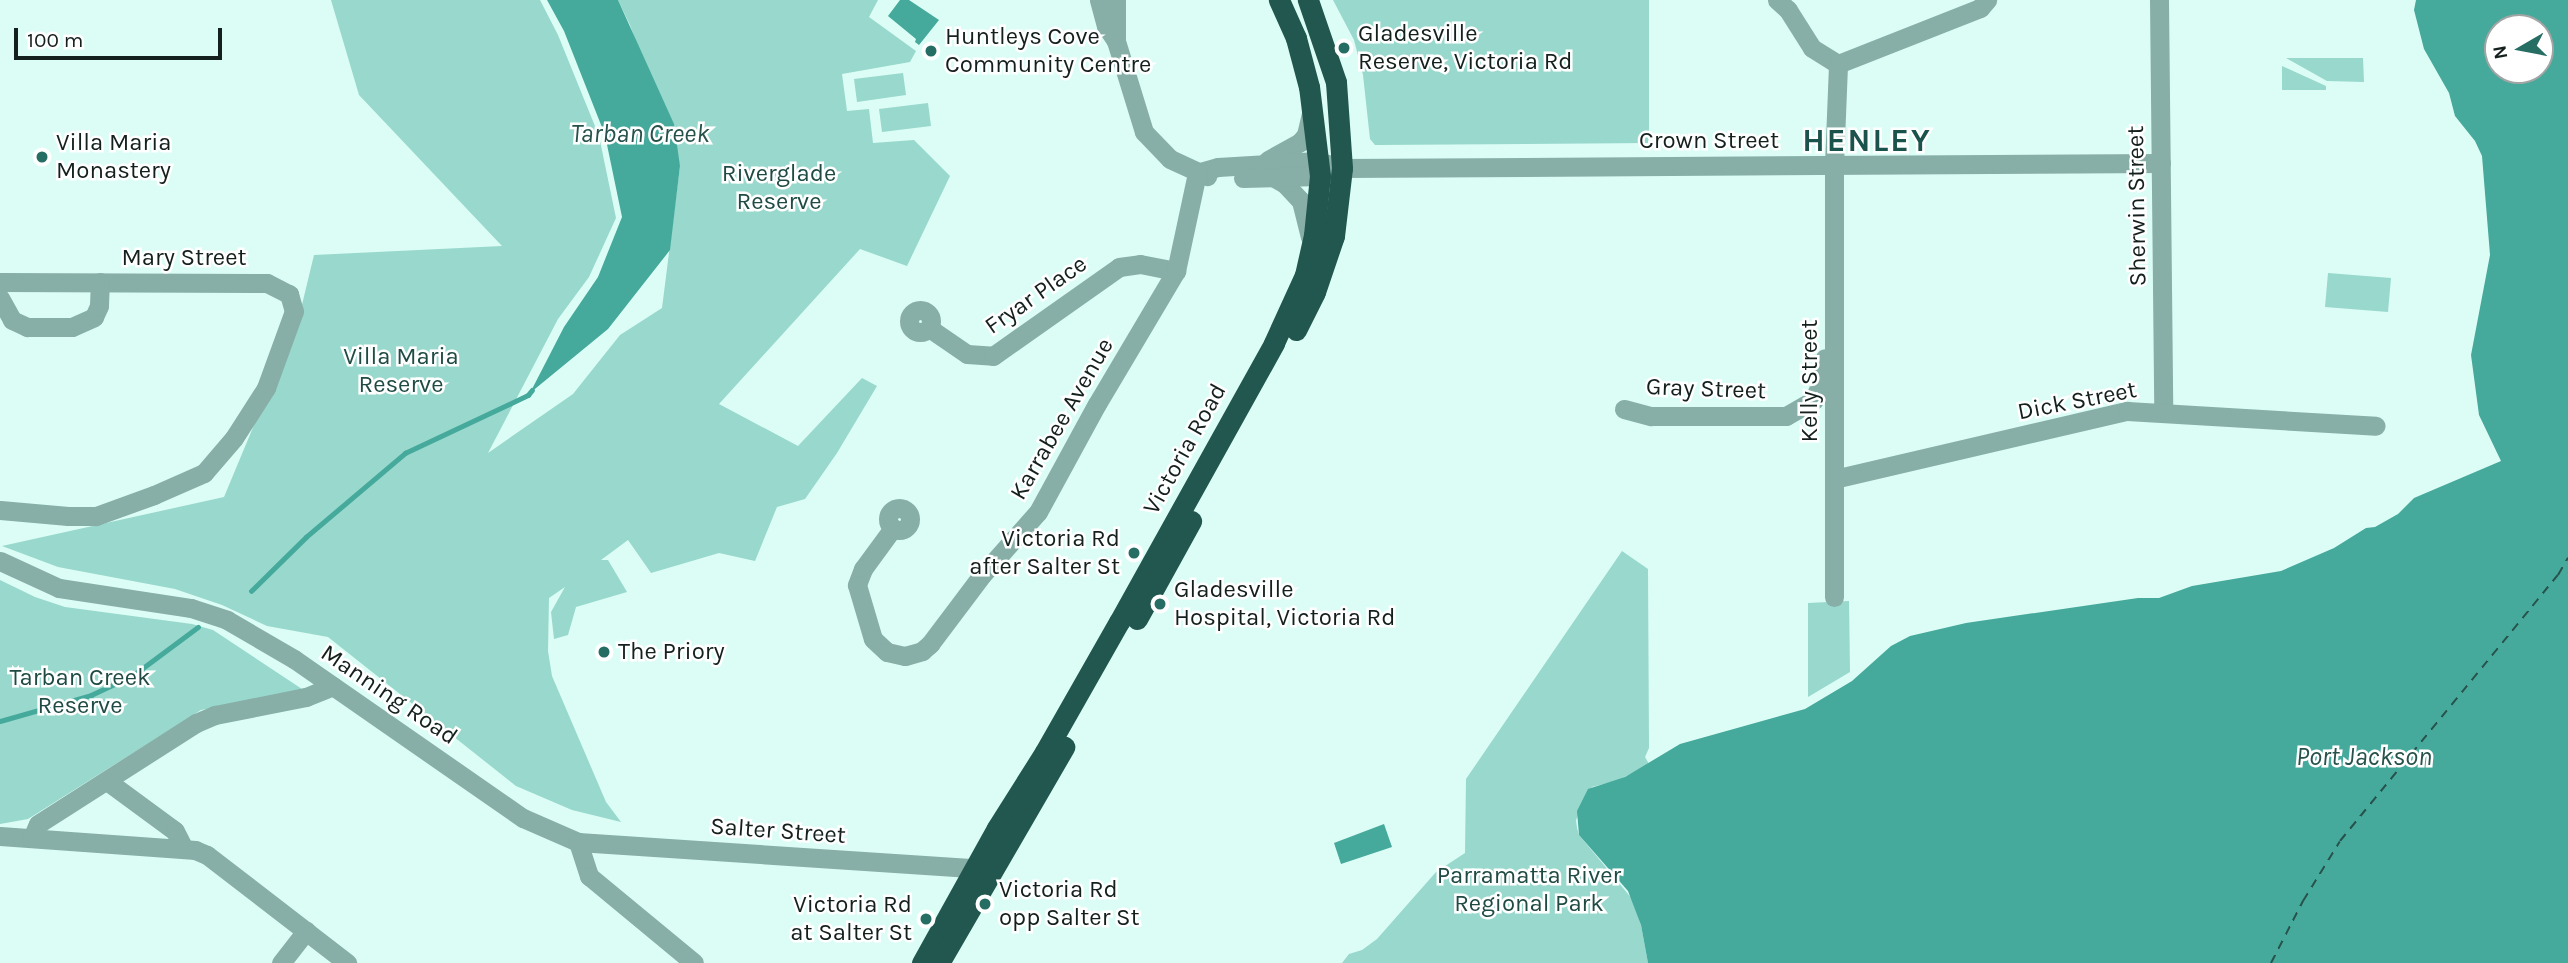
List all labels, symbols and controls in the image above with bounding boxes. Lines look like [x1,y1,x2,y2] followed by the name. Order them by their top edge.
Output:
[18,14,226,58] scale bar
[2484,14,2554,84] north arrow
[1358,20,1573,76] place label: Gladesville Reserve, Victoria Rd
[945,23,1151,79] place label: Huntleys Cove Community Centre
[27,28,84,52] text: 100 m
[1336,40,1352,56] marker: Gladesville Reserve, Victoria Rd
[923,43,939,59] marker: Huntleys Cove Community Centre
[2488,44,2512,61] text: N
[571,118,709,150] water label: Tarban Creek
[1803,122,1931,160] district label: HENLEY
[2121,125,2153,287] street label: Sherwin Street
[1639,127,1779,155] street label: Crown Street
[56,129,172,185] place label: Villa Maria Monastery
[34,149,50,165] marker: Villa Maria Monastery
[722,160,836,216] park label: Riverglade Reserve
[122,244,246,272] street label: Mary Street
[979,249,1093,341] street label: Fryar Place
[1796,319,1824,443] street label: Kelly Street
[1004,333,1120,505] street label: Karrabee Avenue
[343,343,459,399] park label: Villa Maria Reserve
[1645,373,1767,405] street label: Gray Street
[2015,375,2139,427] street label: Dick Street
[1137,379,1233,519] street label: Victoria Road
[969,525,1120,581] place label: Victoria Rd after Salter St
[1126,545,1142,561] marker: Victoria Rd after Salter St
[1174,576,1395,632] place label: Gladesville Hospital, Victoria Rd
[1152,596,1168,612] marker: Gladesville Hospital, Victoria Rd
[618,638,725,666] place label: The Priory
[315,639,463,751] street label: Manning Road
[596,644,612,660] marker: The Priory
[10,664,150,720] park label: Tarban Creek Reserve
[2296,741,2432,773] water label: Port Jackson
[709,812,847,850] street label: Salter Street
[1437,862,1621,918] park label: Parramatta River Regional Park
[999,876,1140,932] place label: Victoria Rd opp Salter St
[790,891,912,947] place label: Victoria Rd at Salter St
[977,896,993,912] marker: Victoria Rd opp Salter St
[918,911,934,927] marker: Victoria Rd at Salter St

